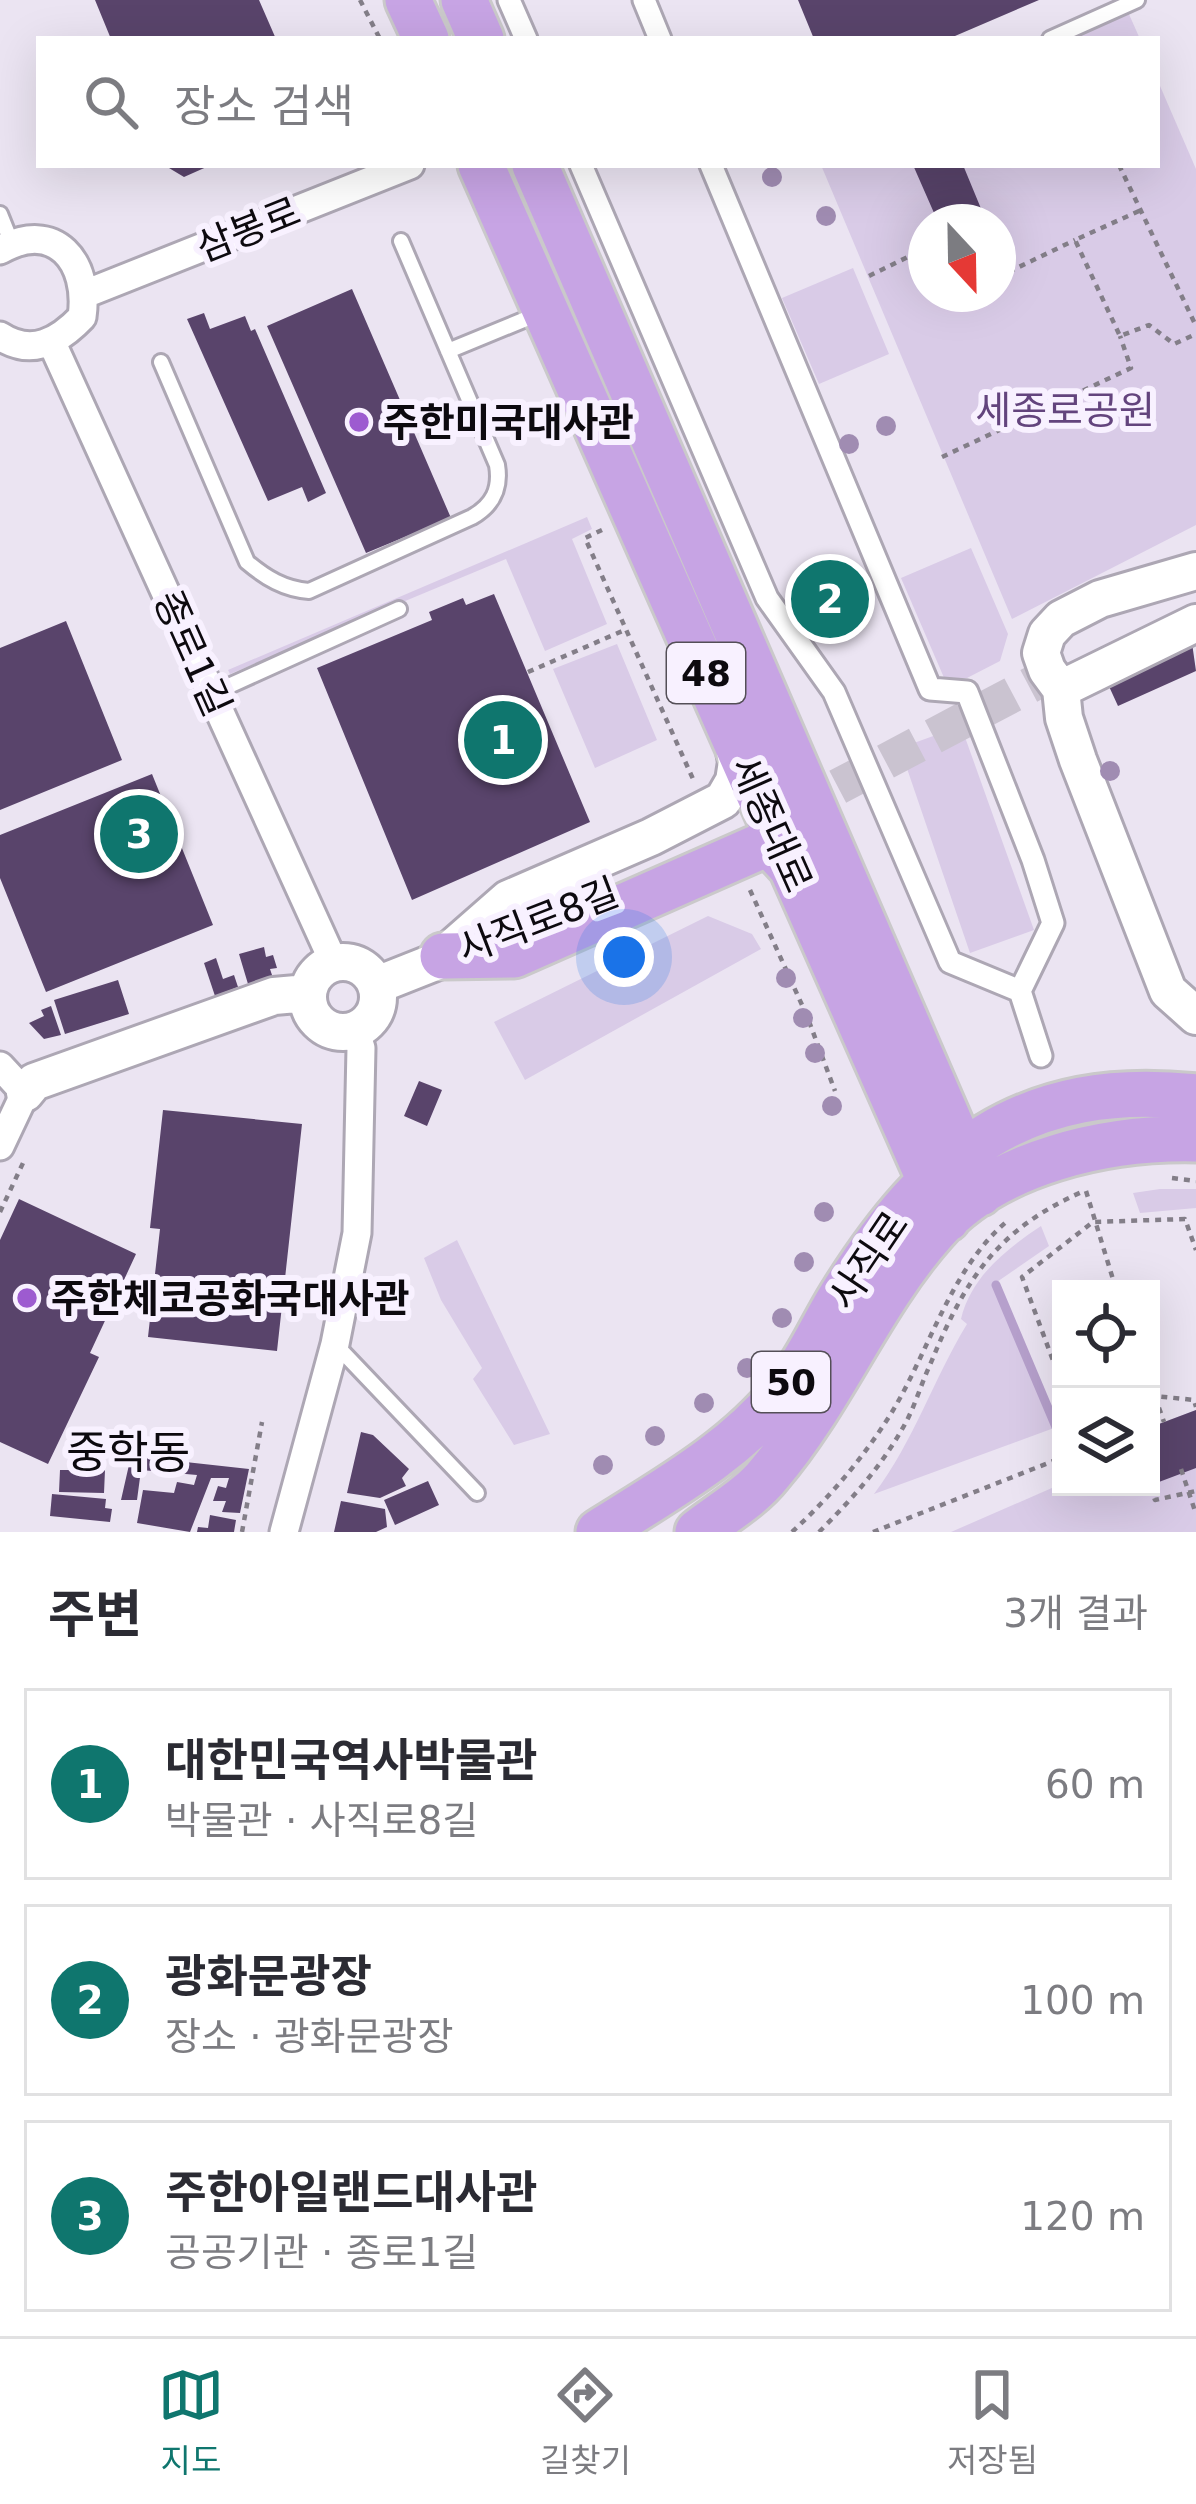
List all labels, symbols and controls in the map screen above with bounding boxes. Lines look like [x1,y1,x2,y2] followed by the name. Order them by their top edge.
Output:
[36,36,1160,168] search box
[78,69,144,135] icon: search
[174,80,354,133] text: 장소 검색
[190,188,307,270] street label: 삼봉로
[908,204,1016,312] north arrow
[975,388,1155,433] park label: 세종로공원
[383,400,634,445] place label: 주한미국대사관
[346,409,372,435] marker: 주한미국대사관
[791,554,869,644] pin: 2
[145,584,240,723] street label: 종로1길
[667,643,745,703] road number: 48
[464,695,542,785] pin: 1
[722,749,821,899] street label: 세종대로
[100,789,178,879] pin: 3
[452,869,625,972] street label: 사직로8길
[594,927,654,987] your location
[820,1203,917,1317] street label: 사직로
[51,1276,410,1321] place label: 주한체코공화국대사관
[1052,1280,1160,1496] map controls
[1052,1280,1160,1388] button: locate
[14,1285,40,1311] marker: 주한체코공화국대사관
[752,1352,830,1412] road number: 50
[1052,1388,1160,1496] button: layers
[66,1426,190,1479] district label: 중학동
[48,1585,142,1644] text: 주변
[1003,1591,1148,1636] text: 3개 결과
[165,1734,538,1787] text: 대한민국역사박물관
[76,1762,104,1807] text: 1
[1045,1762,1145,1807] text: 60 m
[165,1798,478,1843] text: 박물관 · 사직로8길
[165,1950,372,2003] text: 광화문광장
[76,1978,104,2023] text: 2
[1020,1978,1145,2023] text: 100 m
[165,2014,453,2059] text: 장소 · 광화문광장
[165,2166,538,2219] text: 주한아일랜드대사관
[76,2194,104,2239] text: 3
[1020,2194,1145,2239] text: 120 m
[165,2230,478,2275] text: 공공기관 · 종로1길
[158,2362,224,2482] tab: 지도
[540,2362,631,2482] tab: 길찾기
[947,2362,1038,2482] tab: 저장됨

